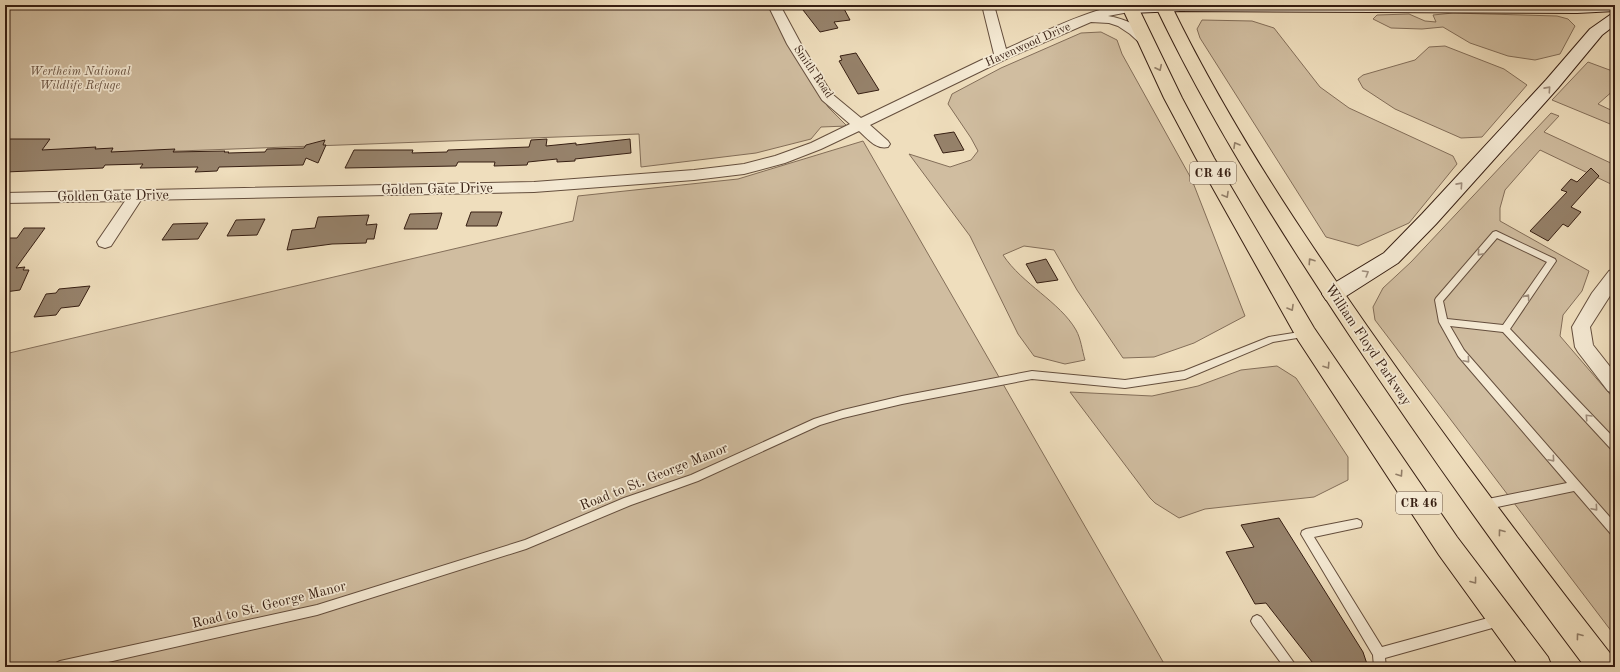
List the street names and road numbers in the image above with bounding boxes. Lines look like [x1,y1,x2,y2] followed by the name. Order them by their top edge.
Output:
[984,21,1073,69] street label: Havenwood Drive
[791,43,835,101] street label: Smith Road
[1190,162,1236,184] road number: CR 46
[381,181,493,197] street label: Golden Gate Drive
[57,188,169,204] street label: Golden Gate Drive
[1322,282,1414,409] street label: William Floyd Parkway
[578,441,730,513] street label: Road to St. George Manor
[1396,492,1442,514] road number: CR 46
[191,579,348,631] street label: Road to St. George Manor

